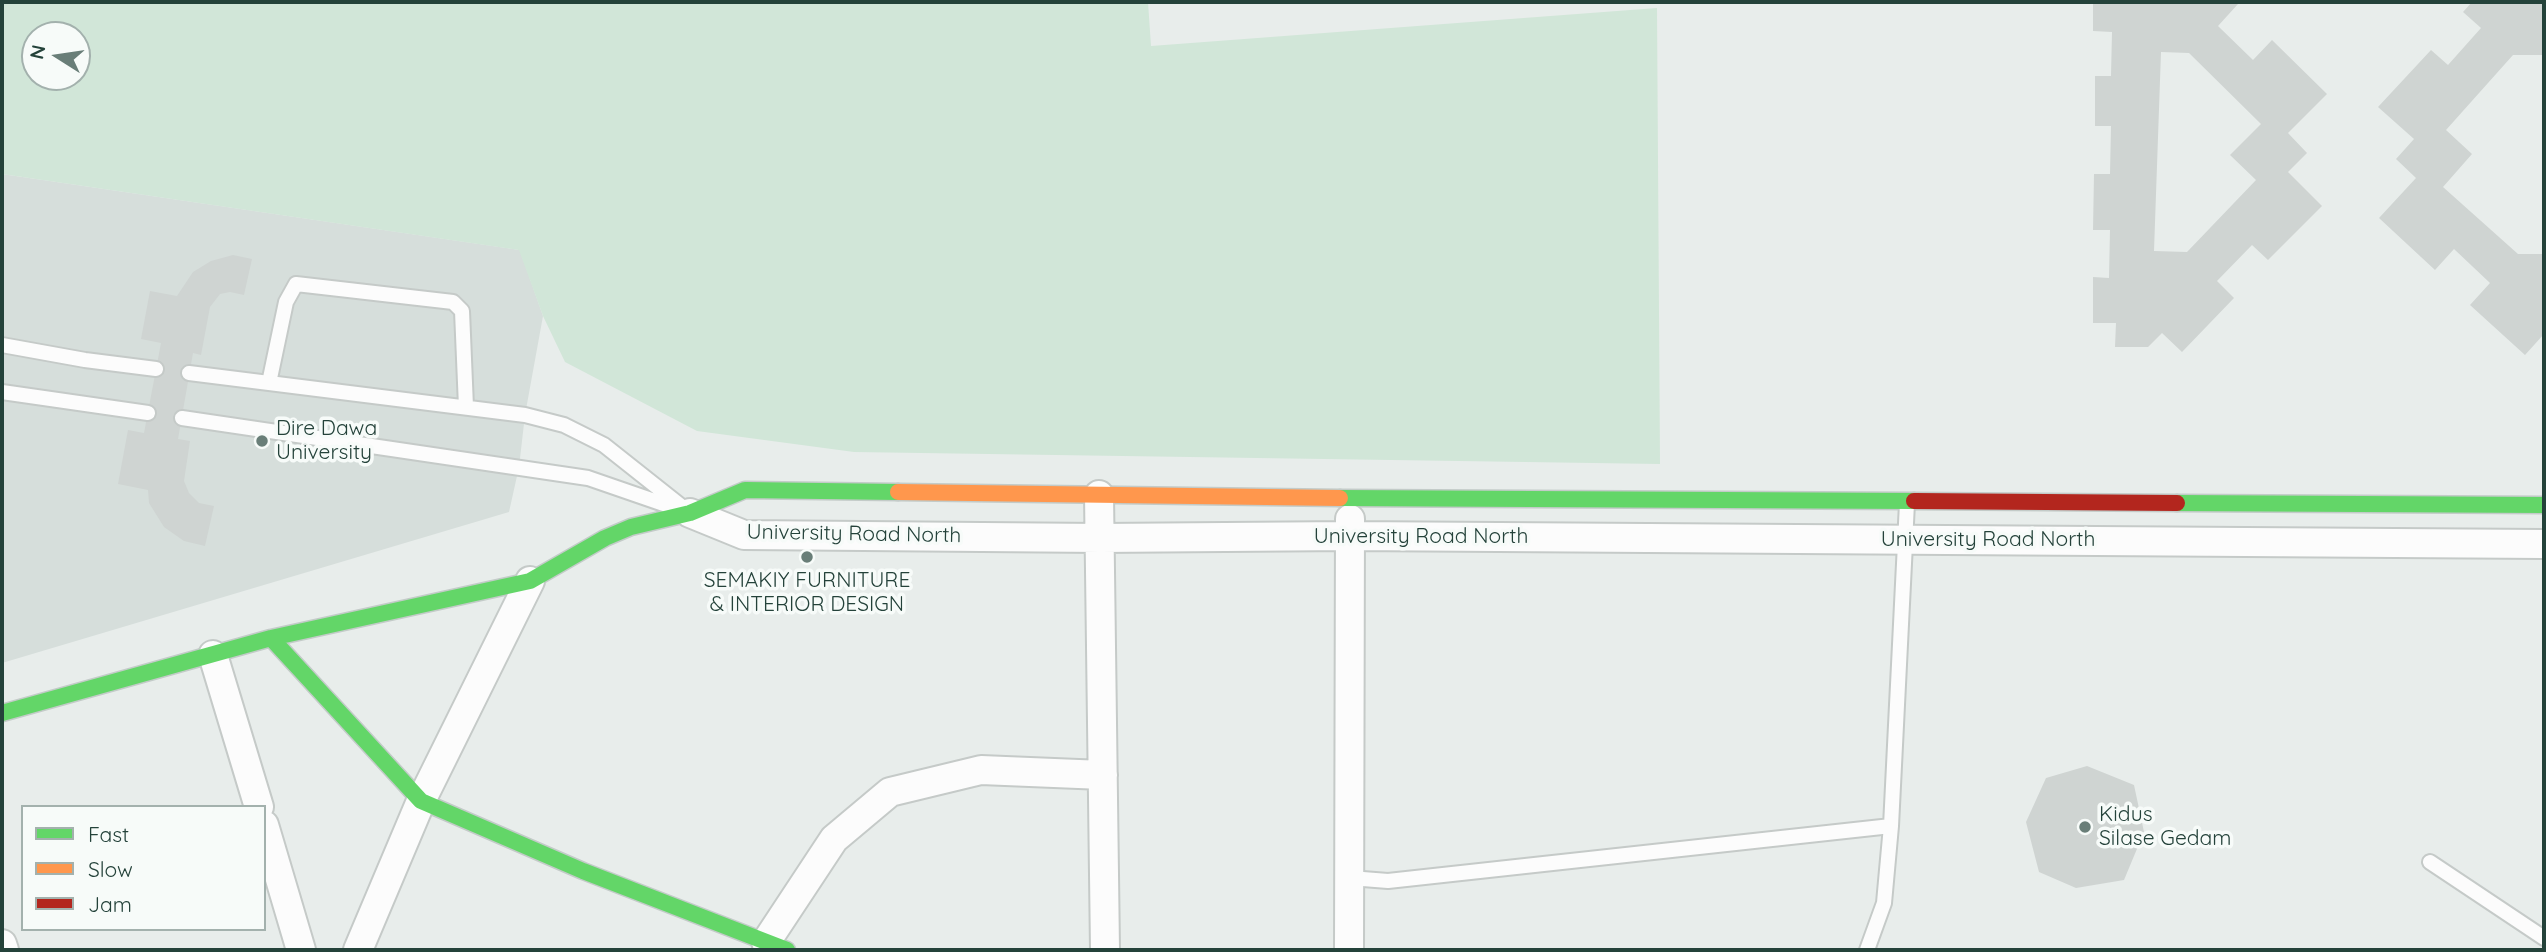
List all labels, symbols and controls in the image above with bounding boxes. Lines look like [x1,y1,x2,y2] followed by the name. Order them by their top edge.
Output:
[21,21,91,91] north arrow
[24,43,51,61] text: N
[276,416,377,466] place label: Dire Dawa University
[254,433,270,449] marker: Dire Dawa University
[746,520,962,548] street label: University Road North
[1314,524,1528,550] street label: University Road North
[1881,527,2095,553] street label: University Road North
[799,549,815,565] marker: SEMAKIY FURNITURE & INTERIOR DESIGN
[704,568,910,618] place label: SEMAKIY FURNITURE & INTERIOR DESIGN
[2099,802,2231,852] place label: Kidus Silase Gedam
[21,805,266,931] legend
[2077,819,2093,835] marker: Kidus Silase Gedam
[88,821,129,847] text: Fast
[88,856,133,882] text: Slow
[88,891,132,917] text: Jam

